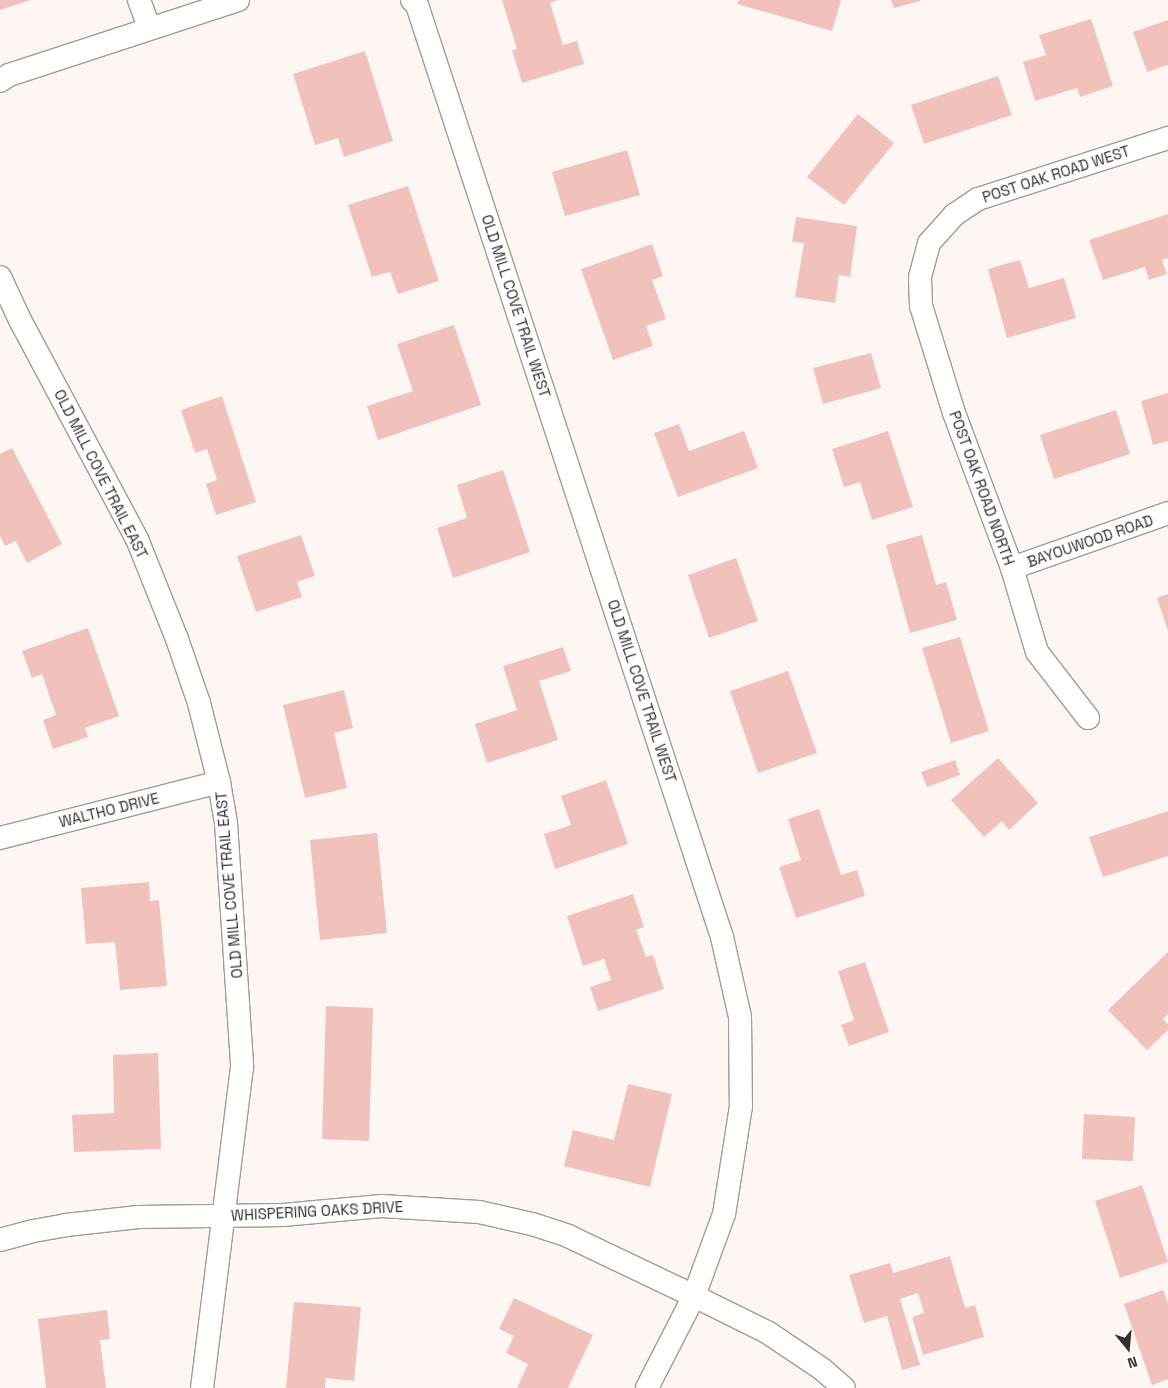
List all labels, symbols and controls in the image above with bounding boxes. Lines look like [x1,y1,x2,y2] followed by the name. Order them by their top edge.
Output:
[980,142,1132,206] street label: POST OAK ROAD WEST
[478,212,554,400] street label: OLD MILL COVE TRAIL WEST
[50,386,152,562] street label: OLD MILL COVE TRAIL EAST
[946,408,1018,568] street label: POST OAK ROAD NORTH
[1025,511,1155,571] street label: BAYOUWOOD ROAD
[604,597,680,785] street label: OLD MILL COVE TRAIL WEST
[57,789,161,831] street label: WALTHO DRIVE
[212,790,246,980] street label: OLD MILL COVE TRAIL EAST
[230,1198,404,1224] street label: WHISPERING OAKS DRIVE
[1103,1323,1153,1373] north arrow
[1125,1352,1140,1372] text: N

